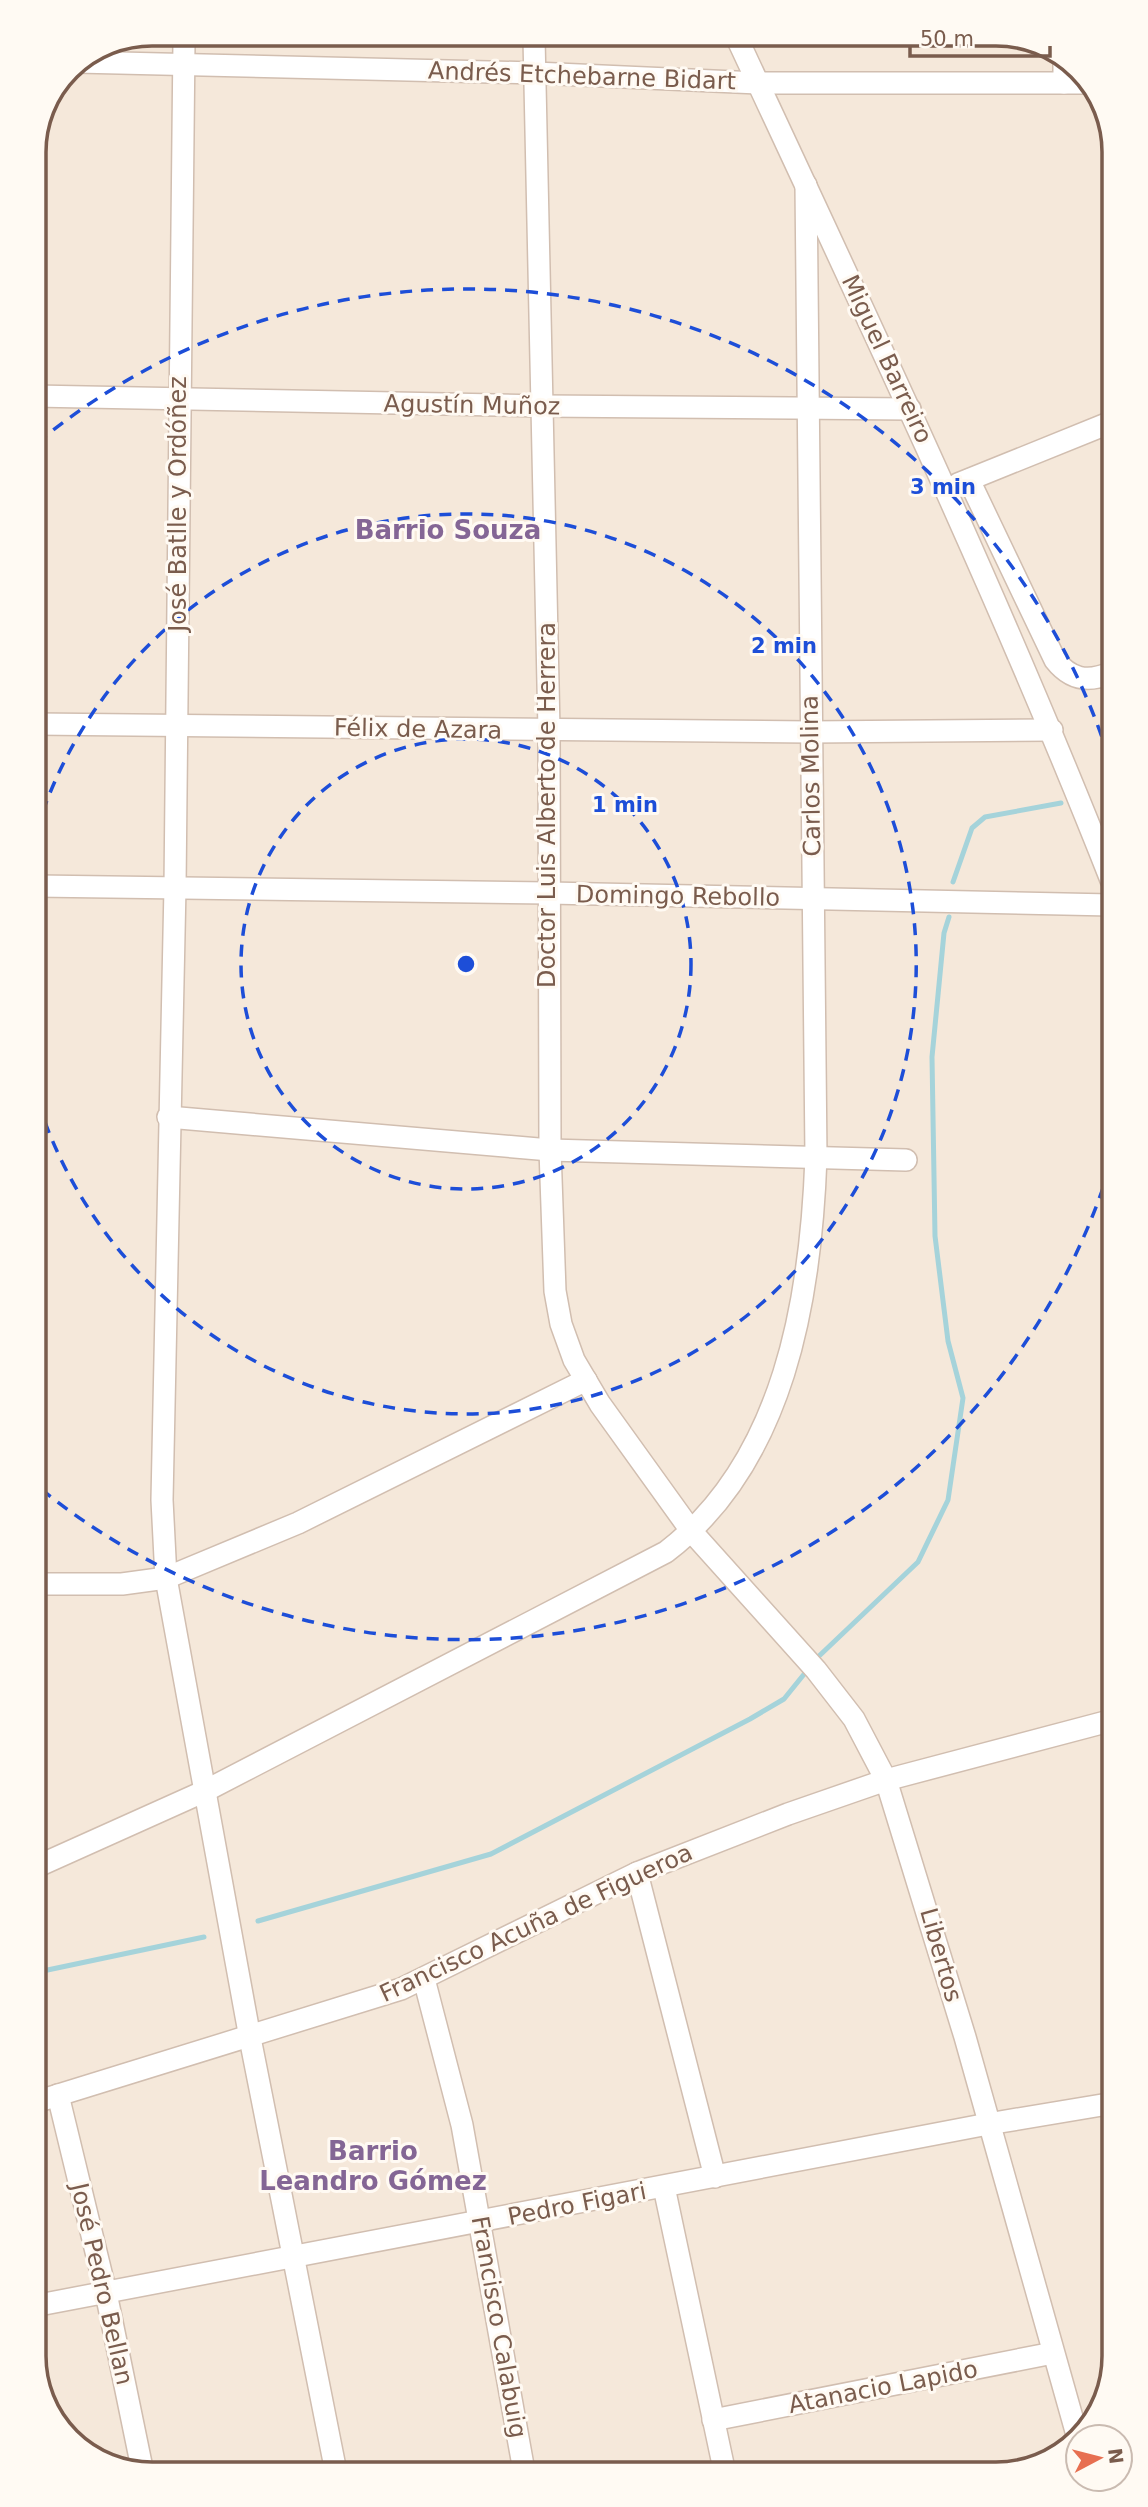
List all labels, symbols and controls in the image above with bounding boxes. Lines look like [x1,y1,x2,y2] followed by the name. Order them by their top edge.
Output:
[910,14,1050,58] scale bar
[920,27,974,51] text: 50 m
[428,57,736,95] street label: Andrés Etchebarne Bidart
[836,270,938,448] street label: Miguel Barreiro
[164,376,192,634] street label: José Batlle y Ordóñez
[383,389,561,421] street label: Agustín Muñoz
[910,475,976,499] text: 3 min
[355,515,541,545] district label: Barrio Souza
[533,622,561,988] street label: Doctor Luis Alberto de Herrera
[751,634,817,658] text: 2 min
[796,695,826,857] street label: Carlos Molina
[334,714,502,744] street label: Félix de Azara
[592,793,658,817] text: 1 min
[576,880,780,912] street label: Domingo Rebollo
[454,952,478,976] centre of rings
[375,1838,697,2008] street label: Francisco Acuña de Figueroa
[914,1905,968,2005] street label: Libertos
[259,2136,487,2196] district label: Barrio Leandro Gómez
[505,2177,649,2231] street label: Pedro Figari
[65,2178,139,2388] street label: José Pedro Bellan
[466,2214,532,2440] street label: Francisco Calabuig
[786,2355,980,2419] street label: Atanacio Lapido
[1064,2423,1134,2493] north arrow
[1104,2447,1128,2465] text: N

